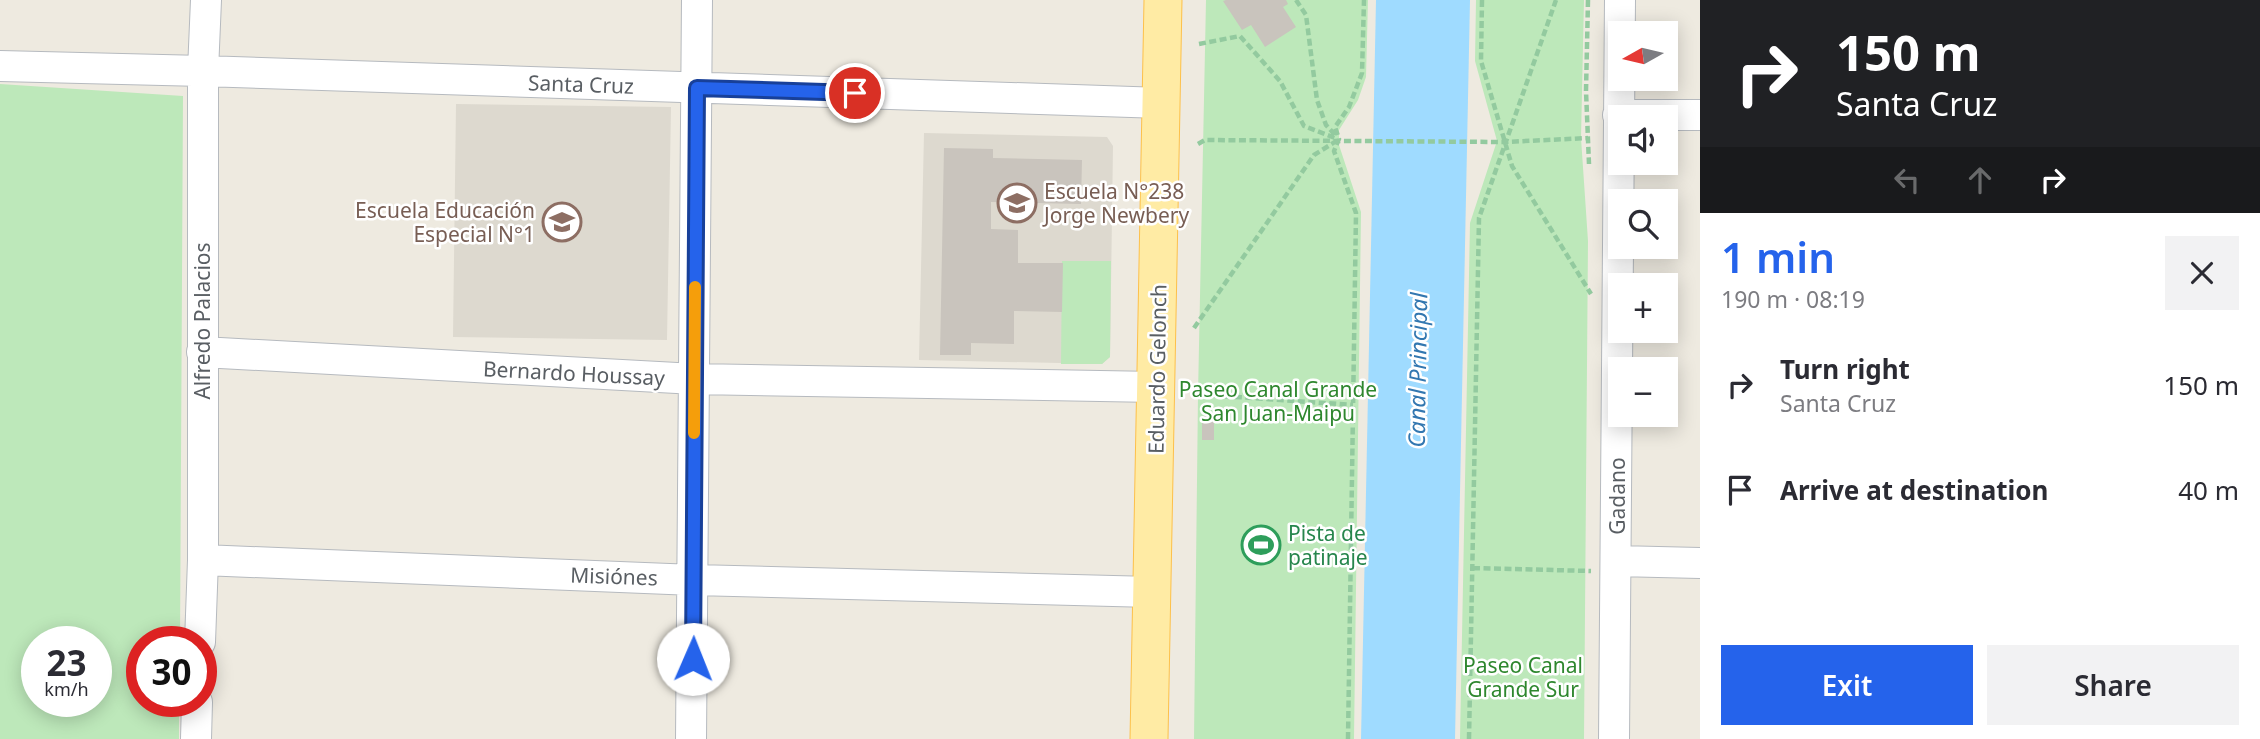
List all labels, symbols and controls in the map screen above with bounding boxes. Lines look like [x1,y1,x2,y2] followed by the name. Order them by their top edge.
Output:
[1836,19,1981,85] text: 150 m
[1608,21,1678,91] north arrow
[1608,21,1678,427] map controls
[1721,28,1812,119] icon: right
[825,63,885,123] pin
[528,68,635,100] street label: Santa Cruz
[836,74,874,112] icon: arrive
[1836,82,1997,125] text: Santa Cruz
[1608,105,1678,175] button: sound
[1888,161,1926,199] icon: left
[1961,161,1999,199] icon: ahead
[2034,161,2072,199] icon: right
[1042,177,1189,229] place label: Escuela N°238 Jorge Newbery
[996,182,1038,224] school or university icon: Escuela N°238 Jorge Newbery
[1608,189,1678,259] button: search
[355,196,535,248] place label: Escuela Educación Especial N°1
[541,201,583,243] school or university icon: Escuela Educación Especial N°1
[1721,228,1835,285] text: 1 min
[2165,236,2239,310] button: close
[188,242,216,400] street label: Alfredo Palacios
[1608,273,1678,343] button: +
[1721,283,1865,315] text: 190 m · 08:19
[1142,284,1172,454] street label: Eduardo Gelonch
[1400,291,1434,448] water label: Canal Principal
[1780,351,1910,387] text: Turn right
[482,354,666,392] street label: Bernardo Houssay
[1608,357,1678,427] button: −
[1721,366,1759,404] icon: right
[2163,367,2239,403] text: 150 m
[1179,375,1377,427] park label: Paseo Canal Grande San Juan-Maipu
[1780,387,1896,419] text: Santa Cruz
[1603,457,1631,535] street label: Gadano
[1721,471,1759,509] icon: arrive
[1780,472,2049,508] text: Arrive at destination
[2178,472,2239,508] text: 40 m
[1288,519,1368,571] place label: Pista de patinaje
[1240,524,1282,566] sports icon: Pista de patinaje
[570,560,658,592] street label: Misiónes
[656,622,730,696] position arrow
[126,626,217,717] speed limit sign: 30
[46,639,87,686] text: 23
[1721,645,1973,725] button: Exit
[1987,645,2239,725] button: Share
[1463,651,1583,703] park label: Paseo Canal Grande Sur
[44,677,89,701] text: km/h

